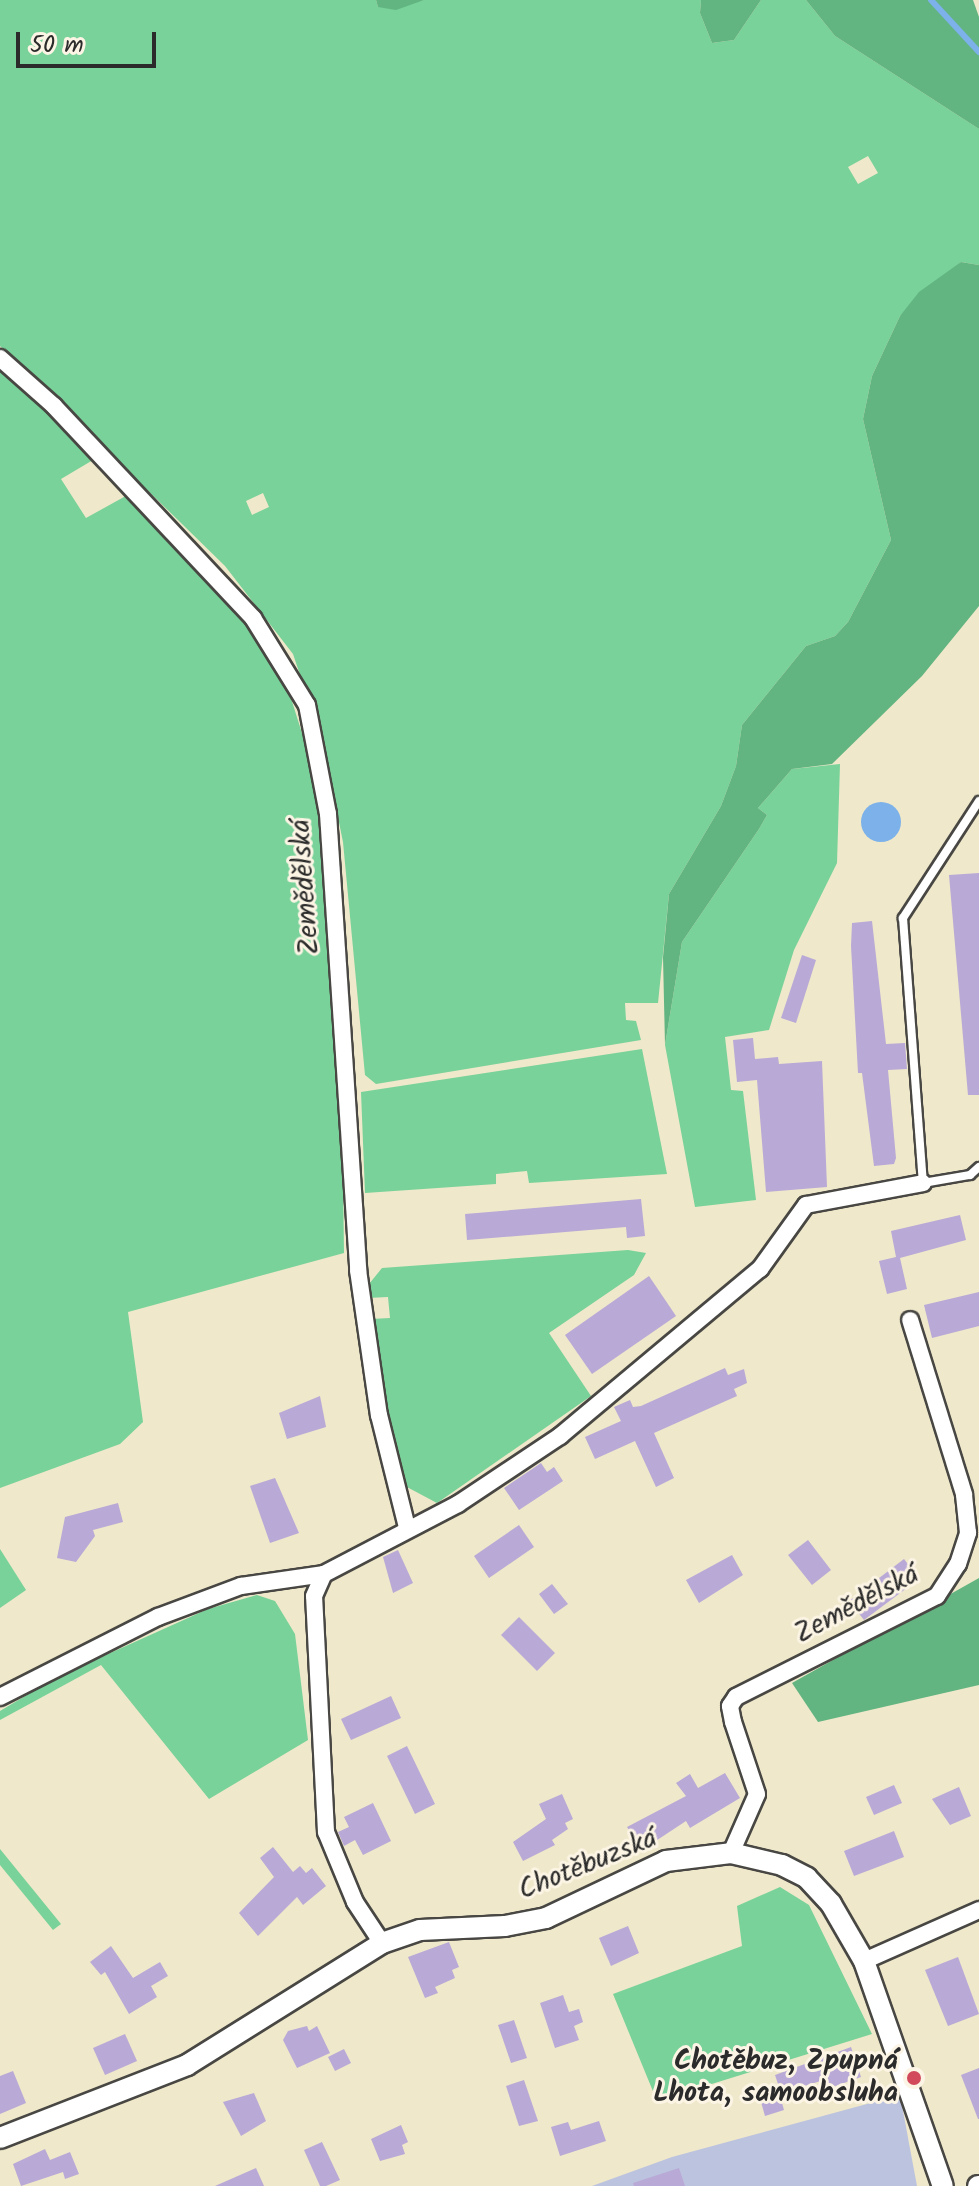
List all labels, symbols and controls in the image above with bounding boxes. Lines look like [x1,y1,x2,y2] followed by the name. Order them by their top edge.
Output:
[20,16,160,66] scale bar
[30,26,84,65] text: 50 m
[285,818,327,956] street label: Zemědělská
[789,1558,925,1652] street label: Zemědělská
[514,1822,662,1908] street label: Chotěbuzská
[653,2045,898,2111] place label: Chotěbuz, Zpupná Lhota, samoobsluha
[905,2069,923,2087] marker: Chotěbuz, Zpupná Lhota, samoobsluha

